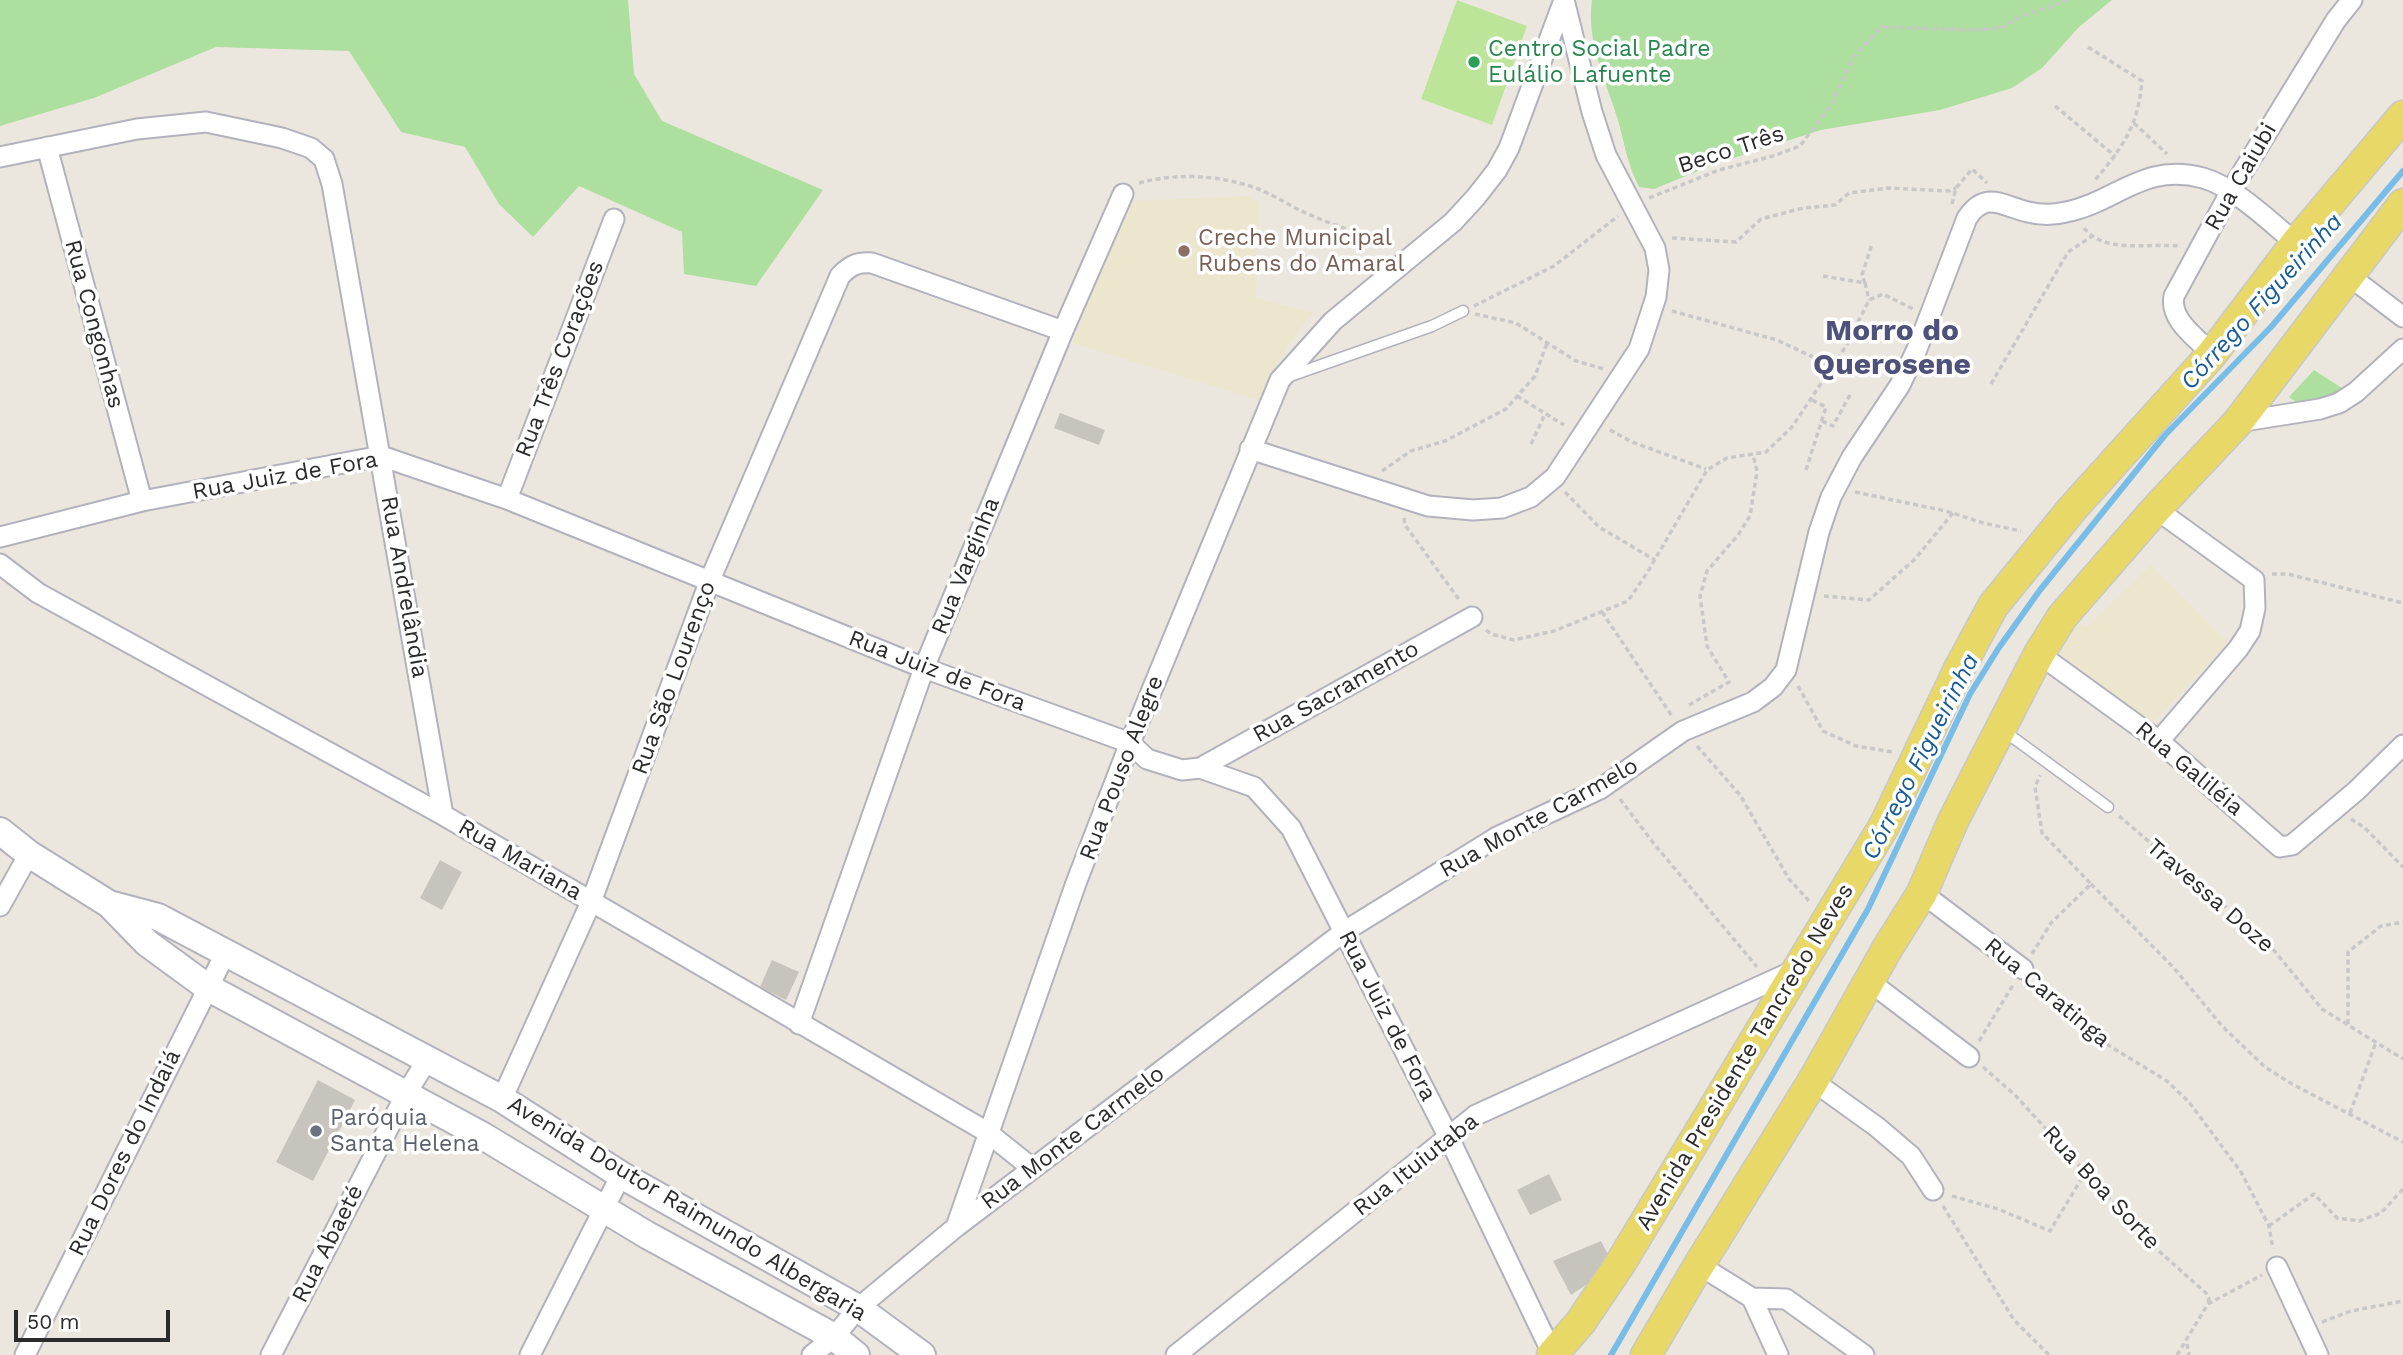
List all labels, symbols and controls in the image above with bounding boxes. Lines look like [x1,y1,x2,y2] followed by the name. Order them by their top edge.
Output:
[1488,35,1711,89] place label: Centro Social Padre Eulálio Lafuente
[1466,54,1482,70] marker: Centro Social Padre Eulálio Lafuente
[2199,118,2283,236] street label: Rua Caiubi
[1675,120,1787,180] street label: Beco Três
[2175,208,2349,396] water label: Córrego Figueirinha
[1198,224,1404,278] place label: Creche Municipal Rubens do Amaral
[58,237,130,411] street label: Rua Congonhas
[1176,243,1192,259] marker: Creche Municipal Rubens do Amaral
[510,257,610,461] street label: Rua Três Corações
[1813,313,1971,384] district label: Morro do Querosene
[190,446,380,506] street label: Rua Juiz de Fora
[926,493,1006,639] street label: Rua Varginha
[374,494,434,680] street label: Rua Andrelândia
[626,577,722,779] street label: Rua São Lourenço
[845,625,1029,717] street label: Rua Juiz de Fora
[1248,635,1424,749] street label: Rua Sacramento
[1857,649,1985,865] water label: Córrego Figueirinha
[1074,672,1170,864] street label: Rua Pouso Alegre
[2129,716,2249,822] street label: Rua Galiléia
[1435,752,1643,884] street label: Rua Monte Carmelo
[453,813,587,907] street label: Rua Mariana
[2141,833,2279,959] street label: Travessa Doze
[1630,879,1860,1235] street label: Avenida Presidente Tancredo Neves
[1332,926,1442,1106] street label: Rua Juiz de Fora
[1978,932,2116,1054] street label: Rua Caratinga
[63,1045,187,1261] street label: Rua Dores do Indaiá
[976,1060,1170,1216] street label: Rua Monte Carmelo
[503,1091,871,1327] street label: Avenida Doutor Raimundo Albergaria
[330,1104,480,1158] place label: Paróquia Santa Helena
[1348,1108,1484,1222] street label: Rua Ituiutaba
[2036,1120,2166,1256] street label: Rua Boa Sorte
[308,1123,324,1139] marker: Paróquia Santa Helena
[287,1180,369,1308] street label: Rua Abaeté
[18,1296,173,1340] scale bar
[27,1309,79,1334] text: 50 m

